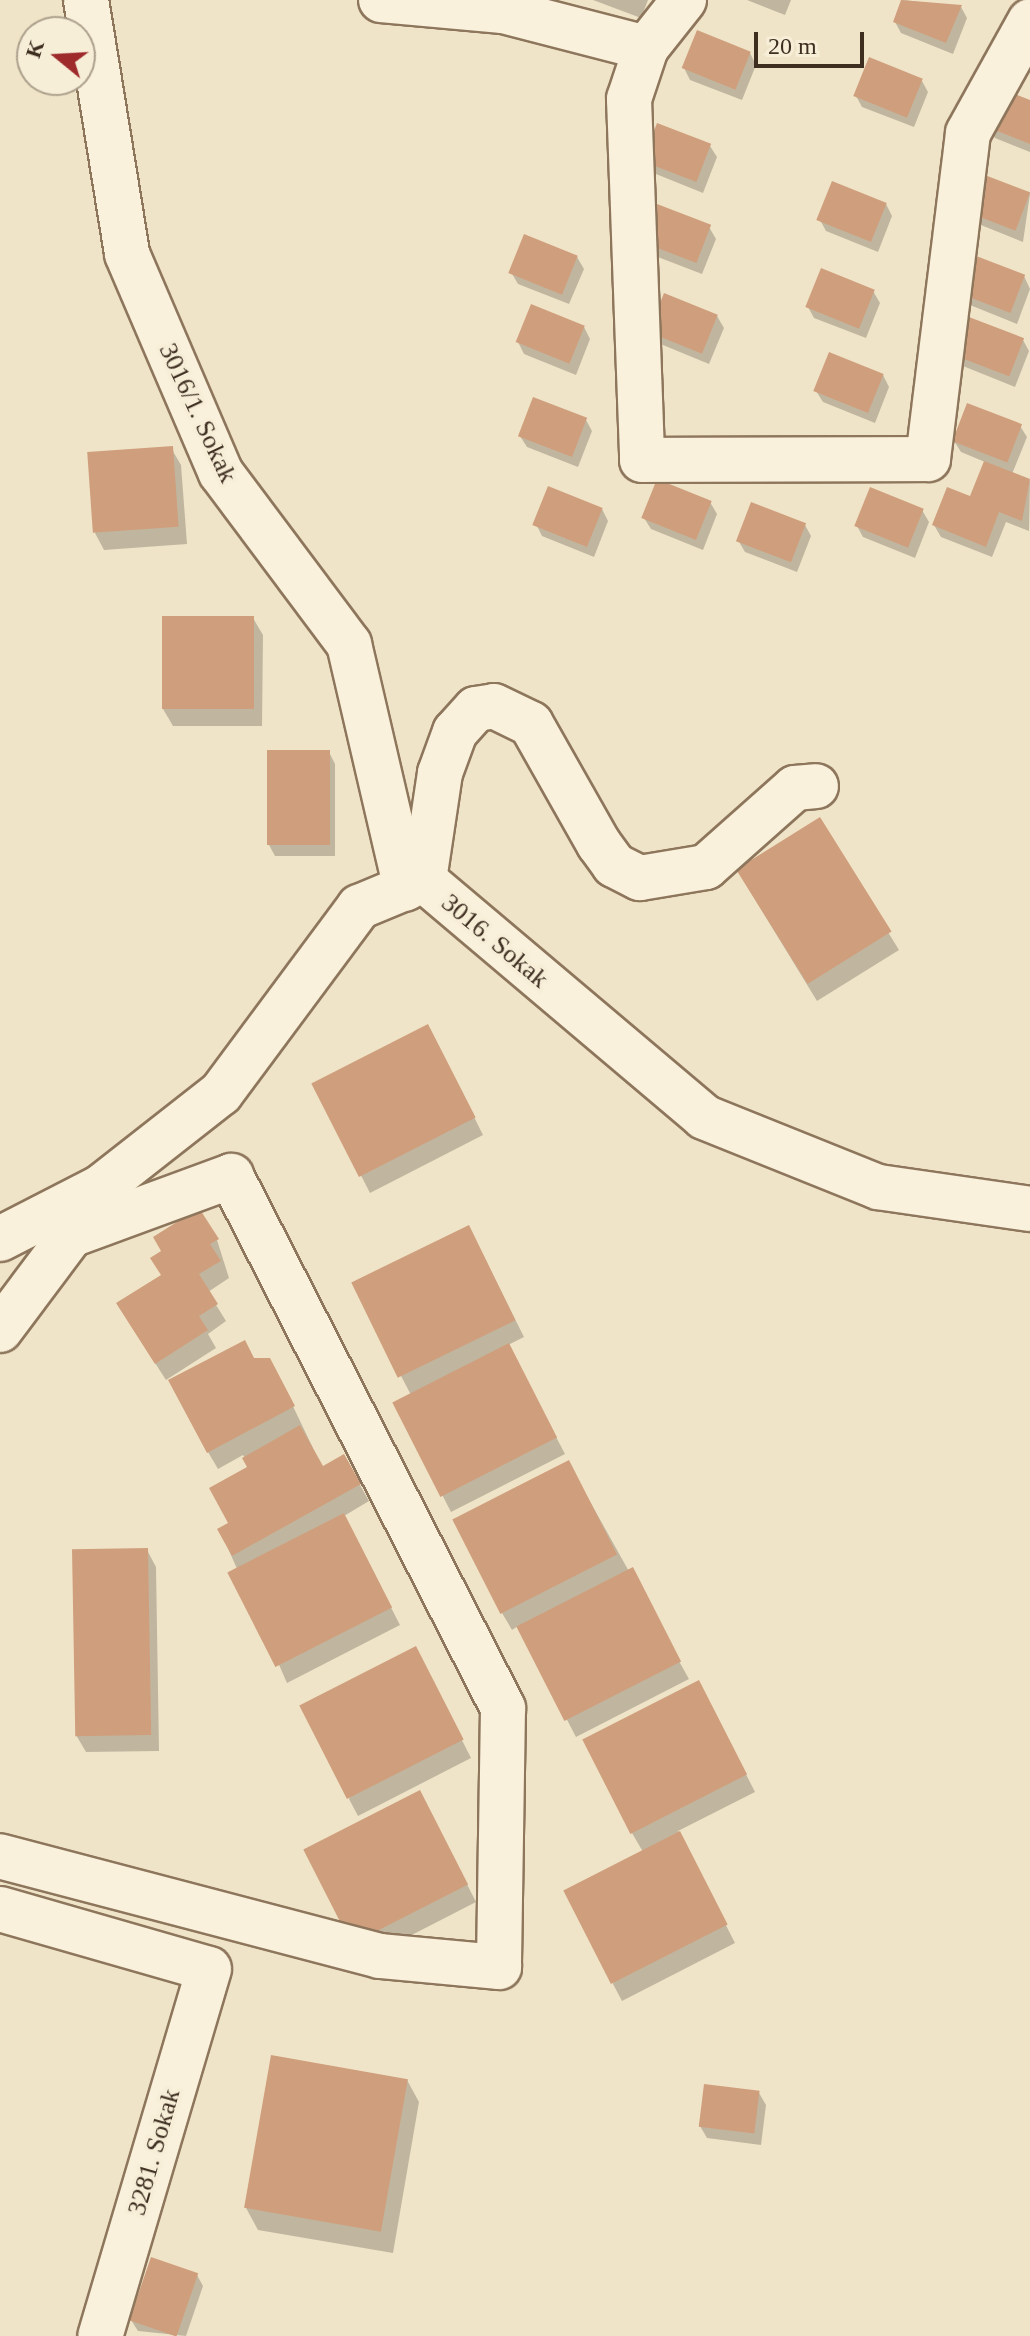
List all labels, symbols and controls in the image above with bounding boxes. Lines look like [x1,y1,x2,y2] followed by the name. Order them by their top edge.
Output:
[16,16,96,96] north arrow
[758,16,868,66] scale bar
[768,33,817,59] text: 20 m
[20,37,49,61] text: K
[152,338,244,488] street label: 3016/1. Sokak
[435,887,555,995] street label: 3016. Sokak
[121,2085,187,2219] street label: 3281. Sokak

